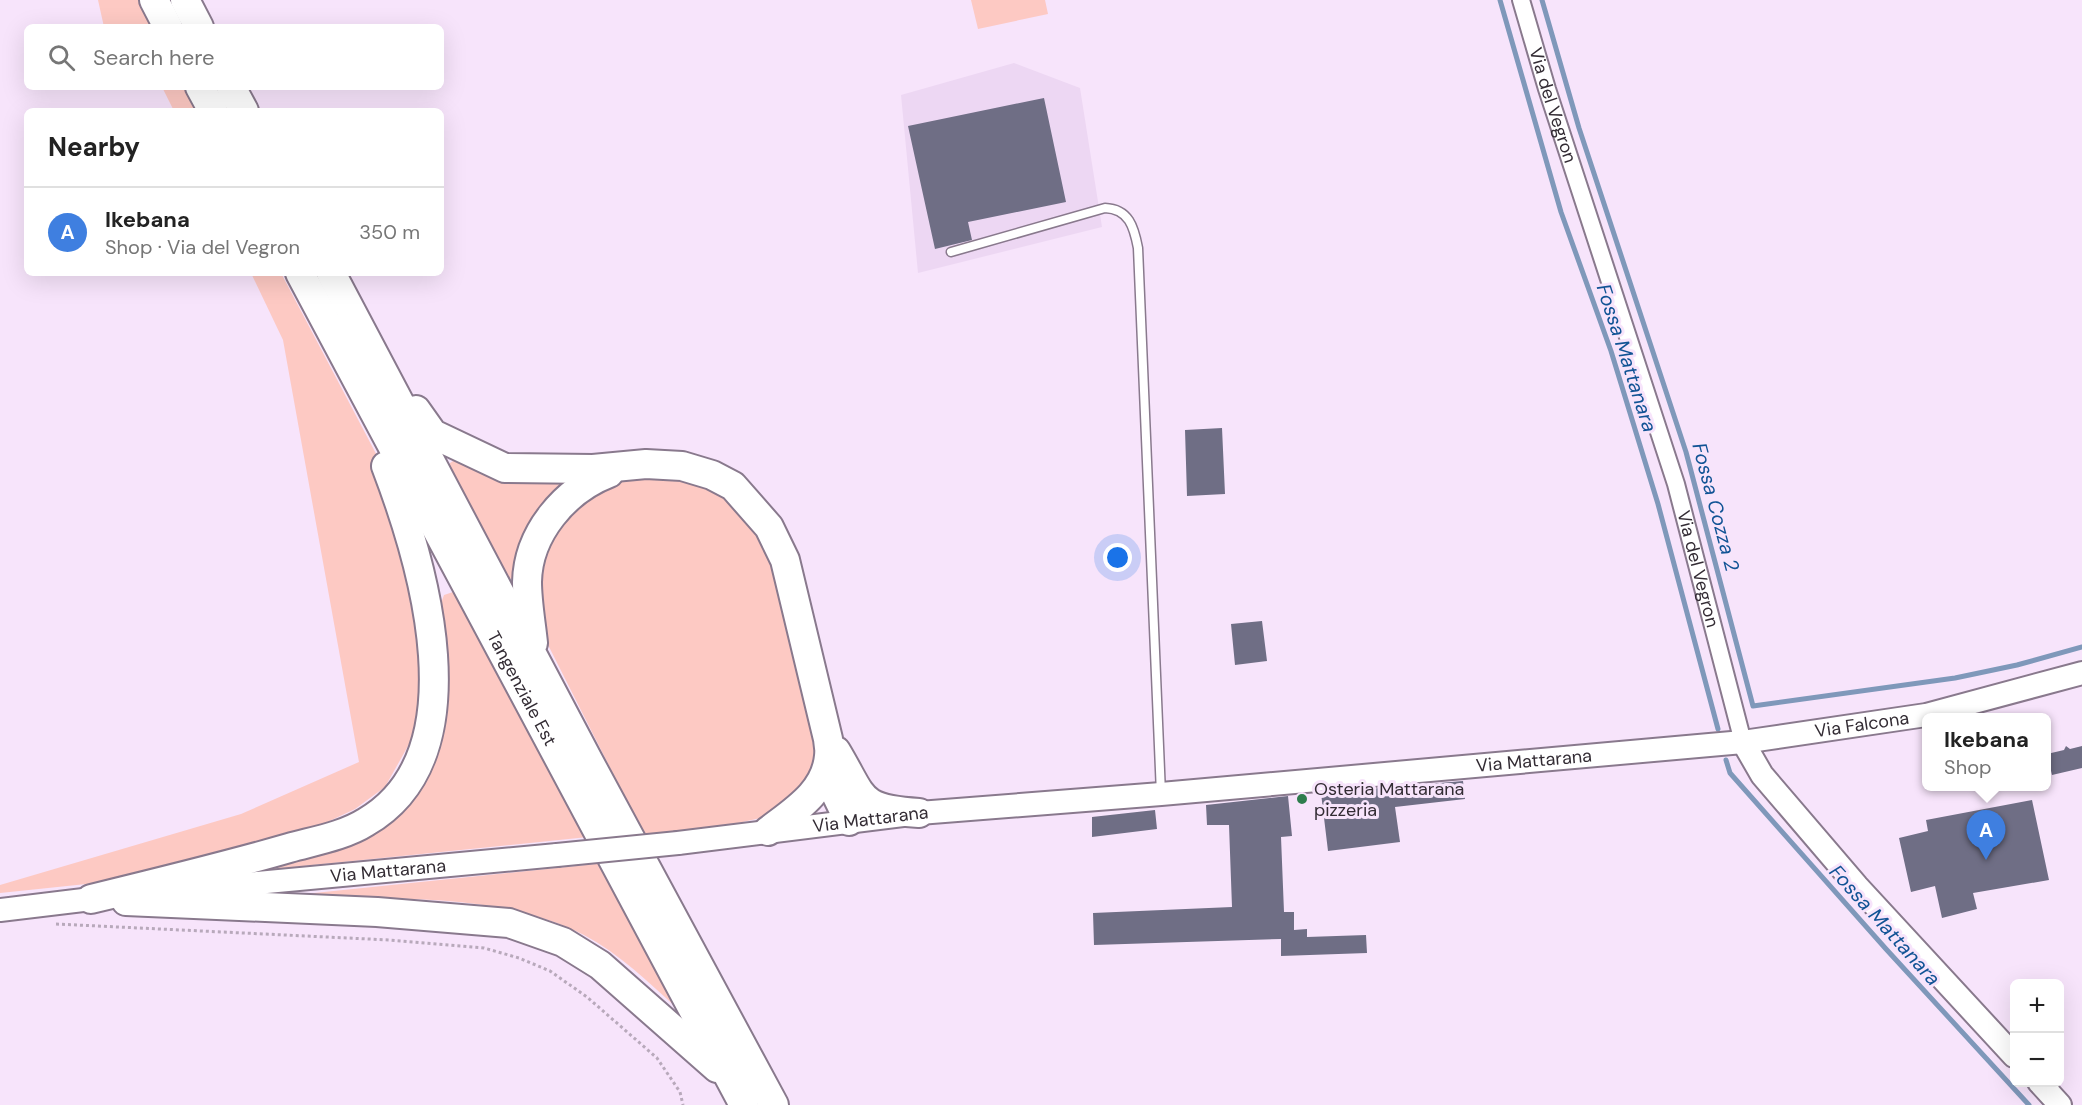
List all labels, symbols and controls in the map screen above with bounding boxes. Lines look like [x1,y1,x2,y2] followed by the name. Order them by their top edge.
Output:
[24,24,444,90] search box
[45,41,78,74] icon: search
[93,43,214,72] text: Search here
[1524,45,1582,166] street label: Via del Vegron
[48,130,140,164] text: Nearby
[105,205,190,234] text: Ikebana
[60,219,75,245] text: A
[359,219,420,245] text: 350 m
[105,234,300,260] text: Shop · Via del Vegron
[1591,281,1663,435] water label: Fossa Mattanara
[1686,440,1746,574] water label: Fossa Cozza 2
[1671,508,1725,630] street label: Via del Vegron
[1103,543,1132,572] your location
[481,627,562,750] street label: Tangenziale Est
[1813,706,1911,743] street label: Via Falcona
[1922,713,2051,791] popup
[1944,725,2029,754] text: Ikebana
[1475,744,1593,778] street label: Via Mattarana
[1944,754,1992,780] text: Shop
[1314,777,1464,822] place label: Osteria Mattarana pizzeria
[1295,792,1309,806] marker: Osteria Mattarana pizzeria
[811,800,929,838] street label: Via Mattarana
[1966,810,2006,860] pin: A
[329,853,447,888] street label: Via Mattarana
[1824,859,1946,991] water label: Fossa Mattanara
[2010,979,2064,1087] map controls
[2010,979,2064,1033] button: +
[2010,1033,2064,1087] button: −

